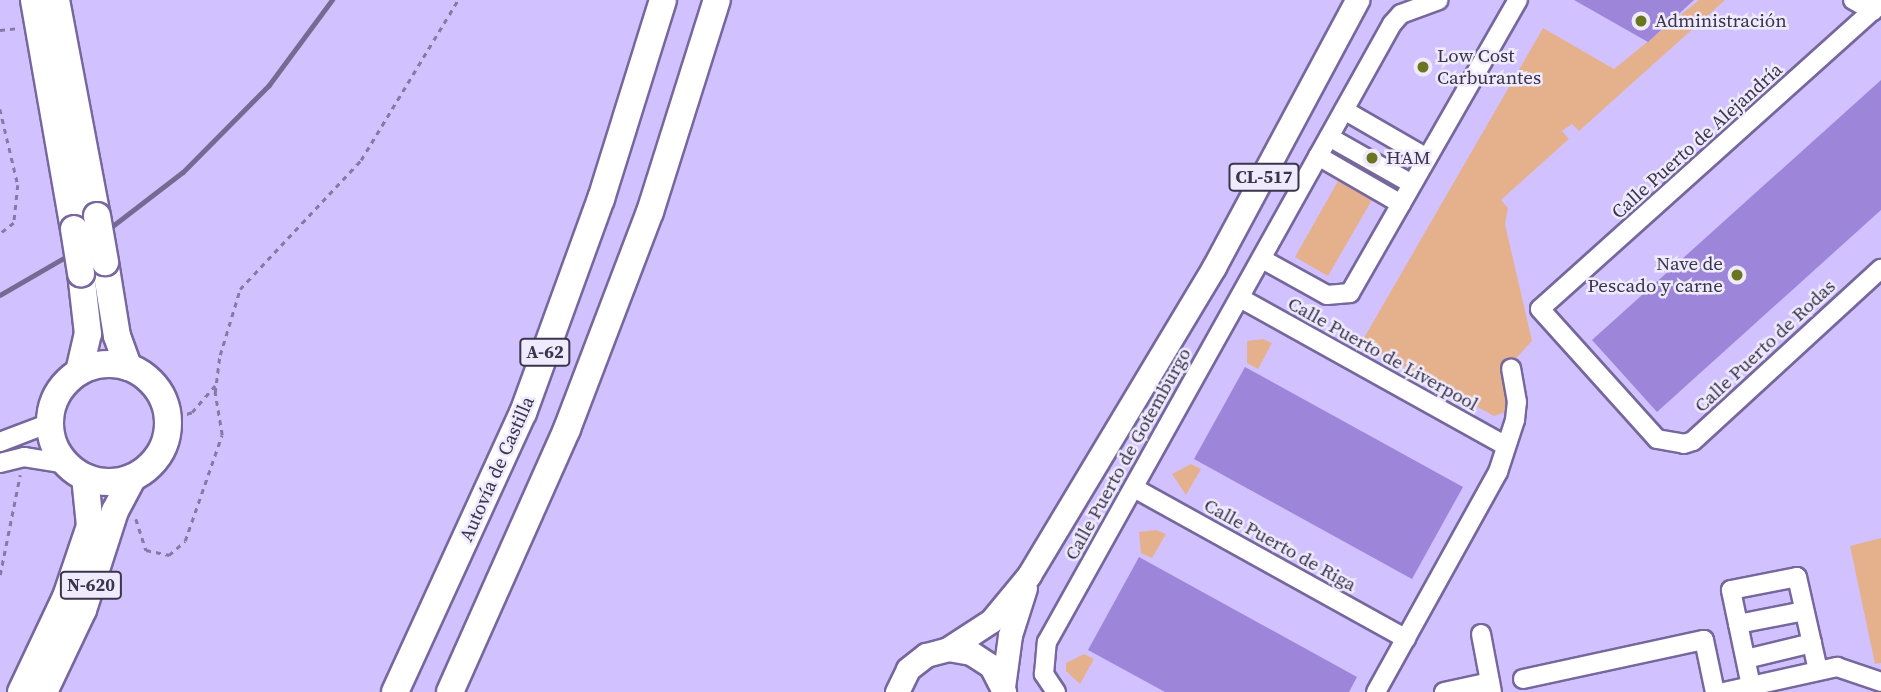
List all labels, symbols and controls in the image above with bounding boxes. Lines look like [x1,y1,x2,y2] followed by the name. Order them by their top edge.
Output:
[1655,10,1787,32] place label: Administración
[1633,13,1649,29] marker: Administración
[1437,45,1541,89] place label: Low Cost Carburantes
[1607,58,1787,224] street label: Calle Puerto de Alejandría
[1415,59,1431,75] marker: Low Cost Carburantes
[1386,147,1431,169] place label: HAM
[1364,150,1380,166] marker: HAM
[1227,162,1301,192] road number: CL-517
[1587,253,1723,297] place label: Nave de Pescado y carne
[1729,267,1745,283] marker: Nave de Pescado y carne
[1690,275,1840,417] street label: Calle Puerto de Rodas
[1284,292,1482,416] street label: Calle Puerto de Liverpool
[519,338,571,366] road number: A-62
[1060,344,1196,564] street label: Calle Puerto de Gotemburgo
[455,393,539,545] street label: Autovía de Castilla
[1200,494,1360,596] street label: Calle Puerto de Riga
[60,570,122,600] road number: N-620

